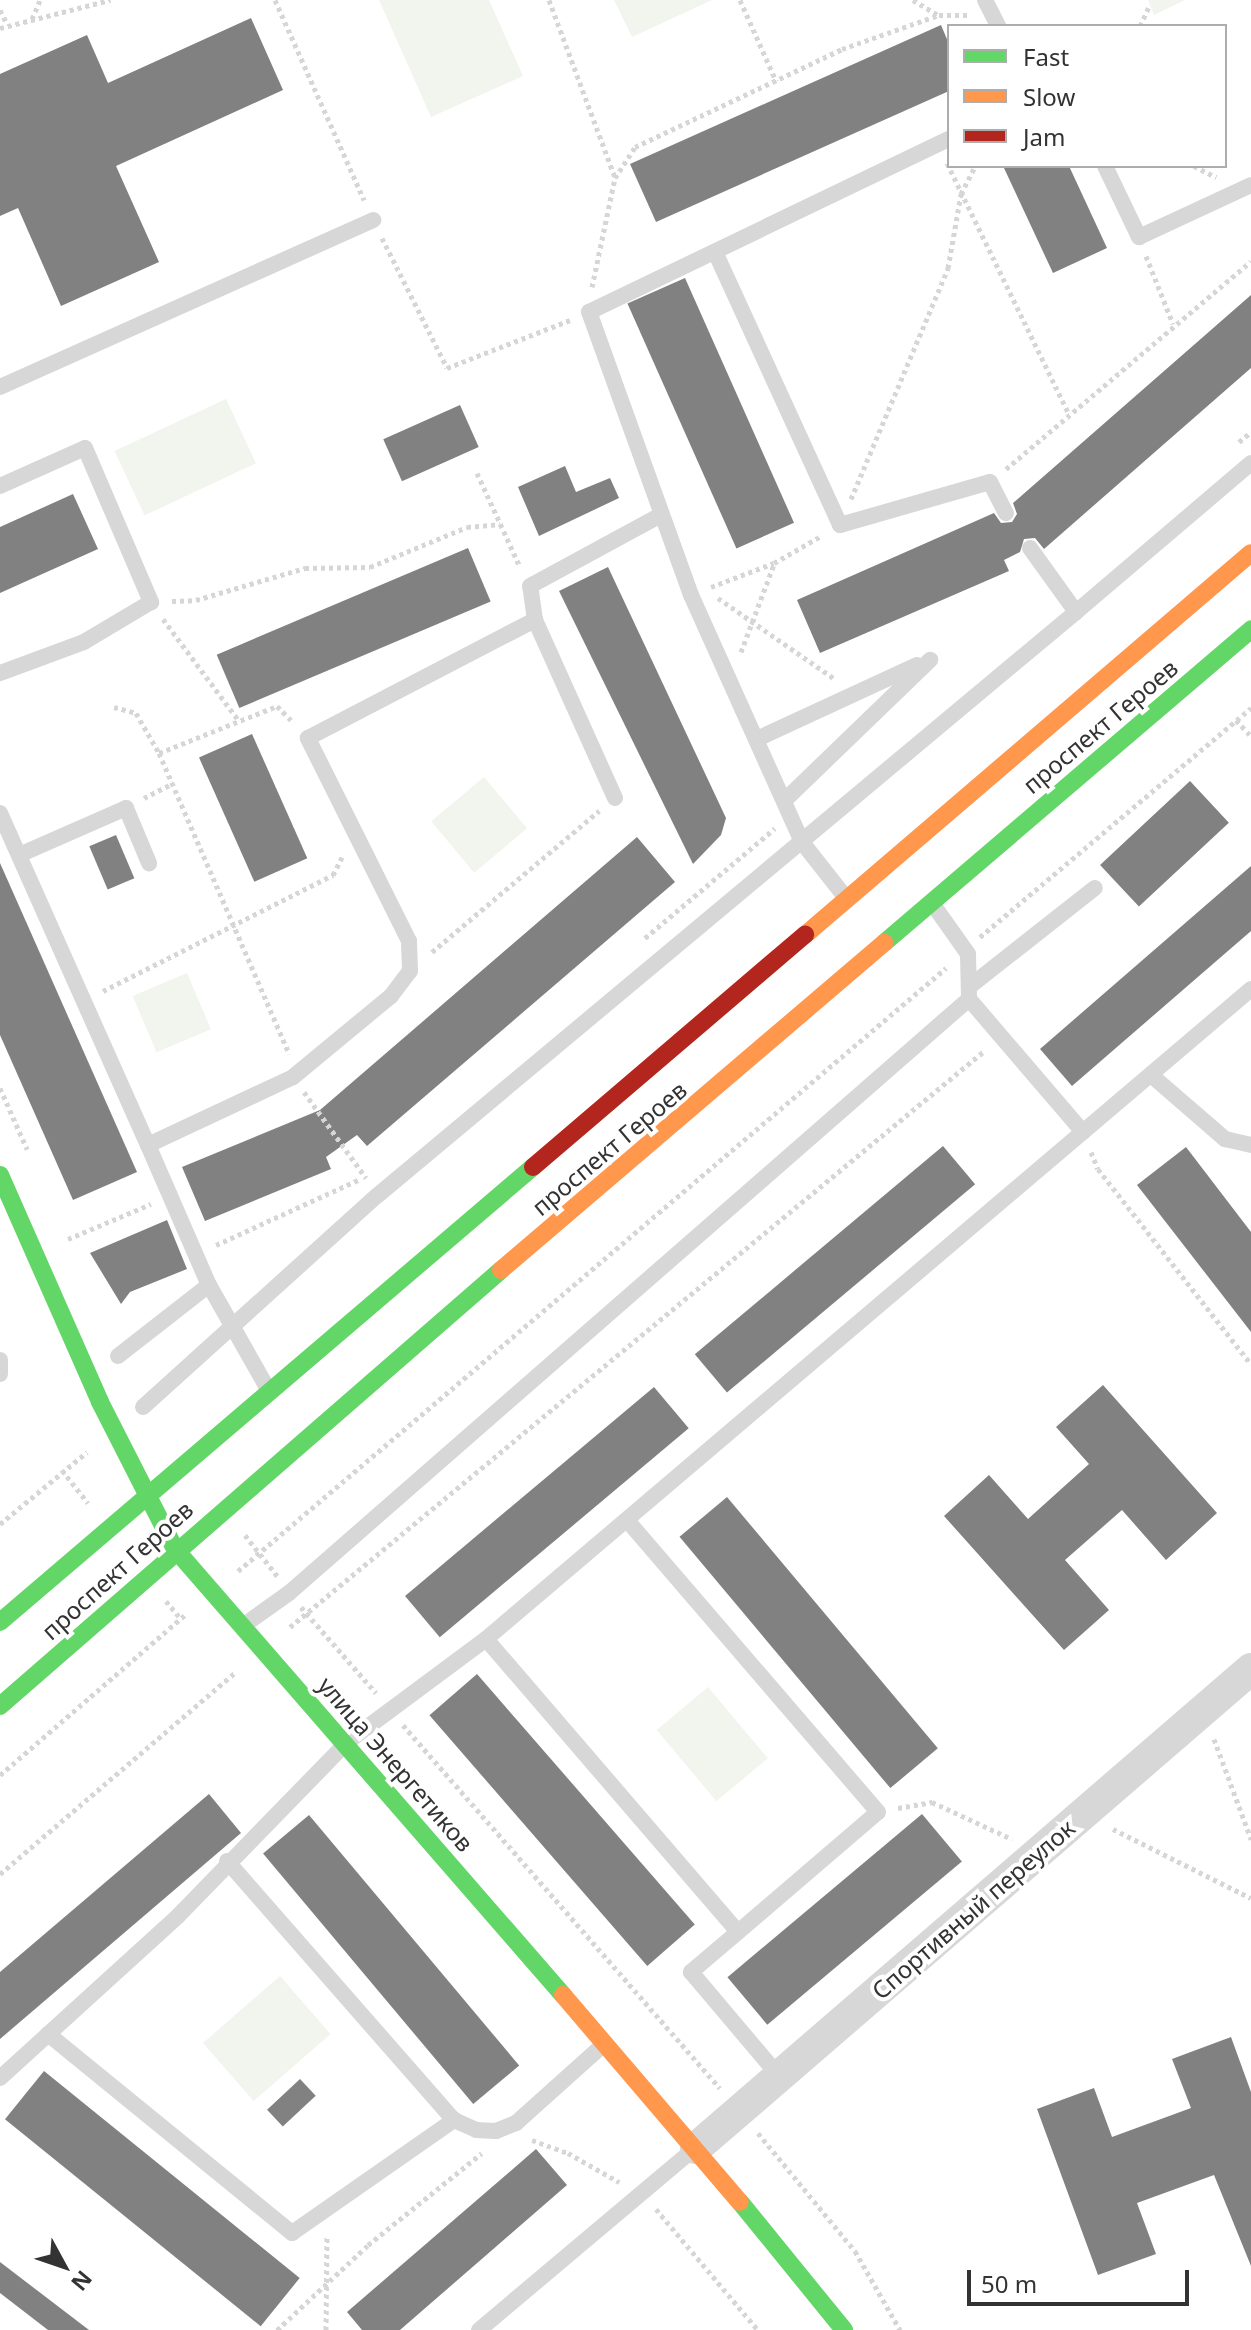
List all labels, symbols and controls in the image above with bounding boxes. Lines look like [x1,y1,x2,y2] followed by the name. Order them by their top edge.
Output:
[947,24,1227,168] legend
[1023,40,1069,73] text: Fast
[1023,80,1075,113] text: Slow
[1023,120,1065,153] text: Jam
[1017,653,1183,799] street label: проспект Героев
[526,1075,692,1221] street label: проспект Героев
[36,1495,198,1645] street label: проспект Героев
[312,1671,480,1857] street label: улица Энергетиков
[866,1813,1080,2005] street label: Спортивный переулок
[24,2226,104,2306] north arrow
[971,2254,1193,2304] scale bar
[65,2265,100,2298] text: N
[981,2267,1037,2300] text: 50 m

